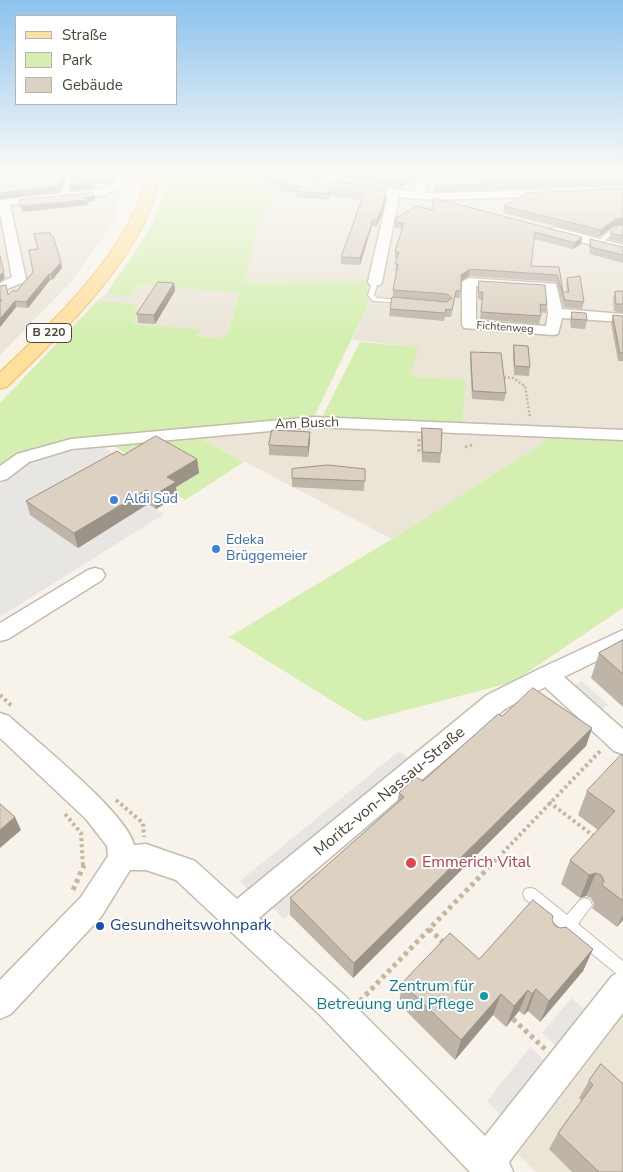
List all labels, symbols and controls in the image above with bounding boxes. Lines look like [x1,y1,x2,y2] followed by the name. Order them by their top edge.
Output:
[15,15,178,105] legend
[62,25,107,45] text: Straße
[62,50,92,70] text: Park
[62,75,123,95] text: Gebäude
[476,319,534,337] street label: Fichtenweg
[27,323,72,342] road number: B 220
[275,414,339,434] street label: Am Busch
[124,492,178,508] place label: Aldi Süd
[108,494,120,506] marker: Aldi Süd
[226,533,307,566] place label: Edeka Brüggemeier
[210,543,222,555] marker: Edeka Brüggemeier
[311,723,469,861] street label: Moritz-von-Nassau-Straße
[422,853,531,873] place label: Emmerich Vital
[404,856,418,870] marker: Emmerich Vital
[110,916,272,936] place label: Gesundheitswohnpark
[94,920,106,932] marker: Gesundheitswohnpark
[316,977,474,1015] place label: Zentrum für Betreuung und Pflege
[478,990,490,1002] marker: Zentrum für Betreuung und Pflege

